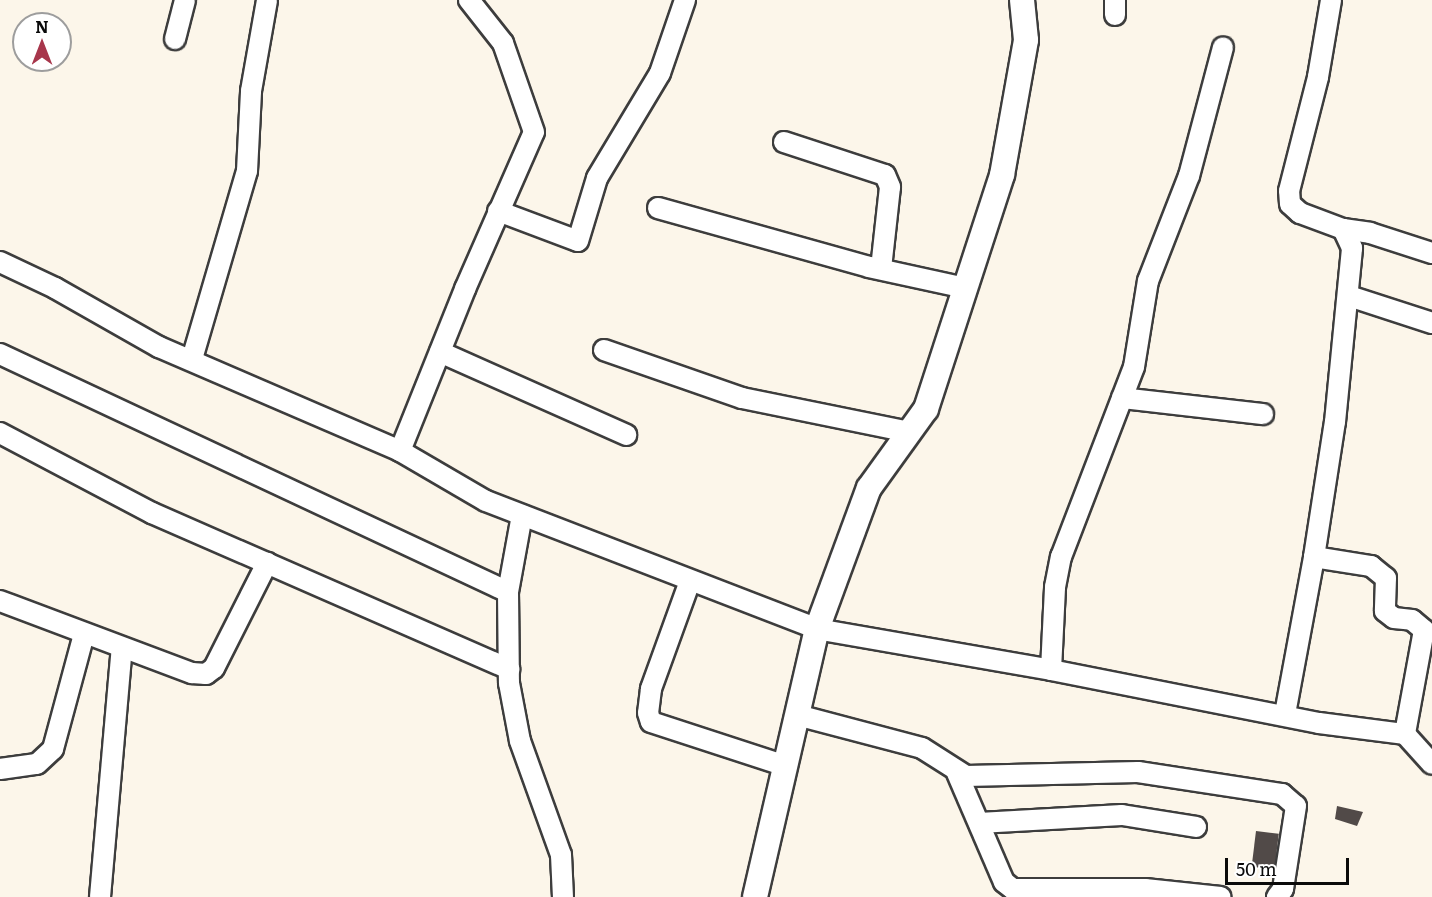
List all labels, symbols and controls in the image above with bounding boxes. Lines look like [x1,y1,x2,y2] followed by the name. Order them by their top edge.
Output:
[12,12,72,72] north arrow
[35,14,49,38] text: N
[1228,846,1352,884] scale bar
[1236,855,1277,882] text: 50 m

